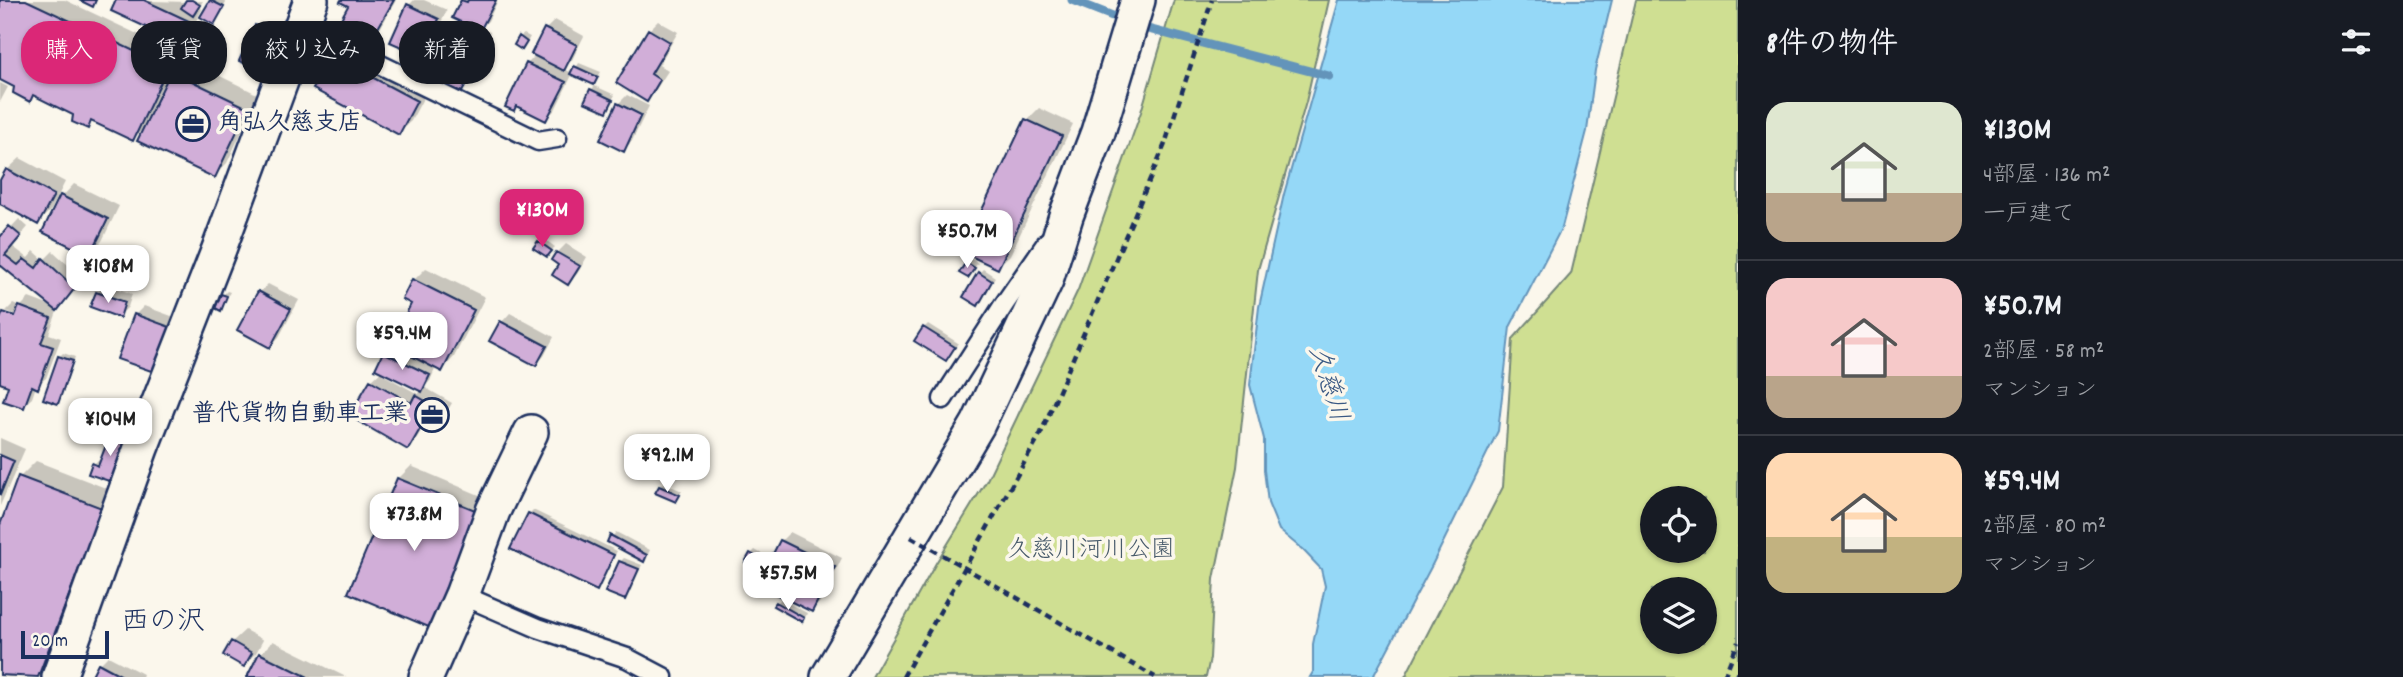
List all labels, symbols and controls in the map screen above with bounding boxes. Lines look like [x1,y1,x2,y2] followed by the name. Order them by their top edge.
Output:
[21,21,117,84] chip: 購入
[131,21,227,84] chip: 賃貸
[241,21,385,84] chip: 絞り込み
[399,21,495,84] chip: 新着
[2337,23,2375,61] icon: filters
[1766,25,1898,68] text: 8件の物件
[174,105,212,143] office icon: 角弘久慈支店
[218,107,362,141] place label: 角弘久慈支店
[1983,111,2051,154] text: ¥130M
[1822,130,1906,214] icon: home
[1983,160,2110,193] text: 4部屋 · 136 m²
[493,190,591,249] pin: ¥130M
[516,195,568,228] text: ¥130M
[1983,199,2075,232] text: 一戸建て
[910,210,1024,270] pin: ¥50.7M
[937,216,997,249] text: ¥50.7M
[59,246,157,305] pin: ¥108M
[82,251,134,284] text: ¥108M
[1983,287,2062,330] text: ¥50.7M
[1822,306,1906,390] icon: home
[345,312,459,372] pin: ¥59.4M
[372,318,432,351] text: ¥59.4M
[1983,336,2104,369] text: 2部屋 · 58 m²
[1298,341,1356,427] water label: 久慈川
[1983,375,2097,408] text: マンション
[413,396,451,434] office icon: 普代貨物自動車工業
[61,398,159,458] pin: ¥104M
[192,398,408,432] place label: 普代貨物自動車工業
[84,404,136,437] text: ¥104M
[610,434,724,494] pin: ¥92.1M
[640,440,694,473] text: ¥92.1M
[1983,462,2060,505] text: ¥59.4M
[1822,481,1906,565] icon: home
[1640,486,1717,654] map controls
[1640,486,1717,563] button: locate
[357,494,471,553] pin: ¥73.8M
[386,499,442,532] text: ¥73.8M
[1983,511,2106,544] text: 2部屋 · 80 m²
[1007,534,1175,568] park label: 久慈川河川公園
[1983,550,2097,583] text: マンション
[731,552,845,612] pin: ¥57.5M
[759,558,817,591] text: ¥57.5M
[1640,577,1717,654] button: layers
[121,604,205,644] district label: 西の沢
[21,628,108,660] scale bar
[32,629,68,656] text: 20 m

